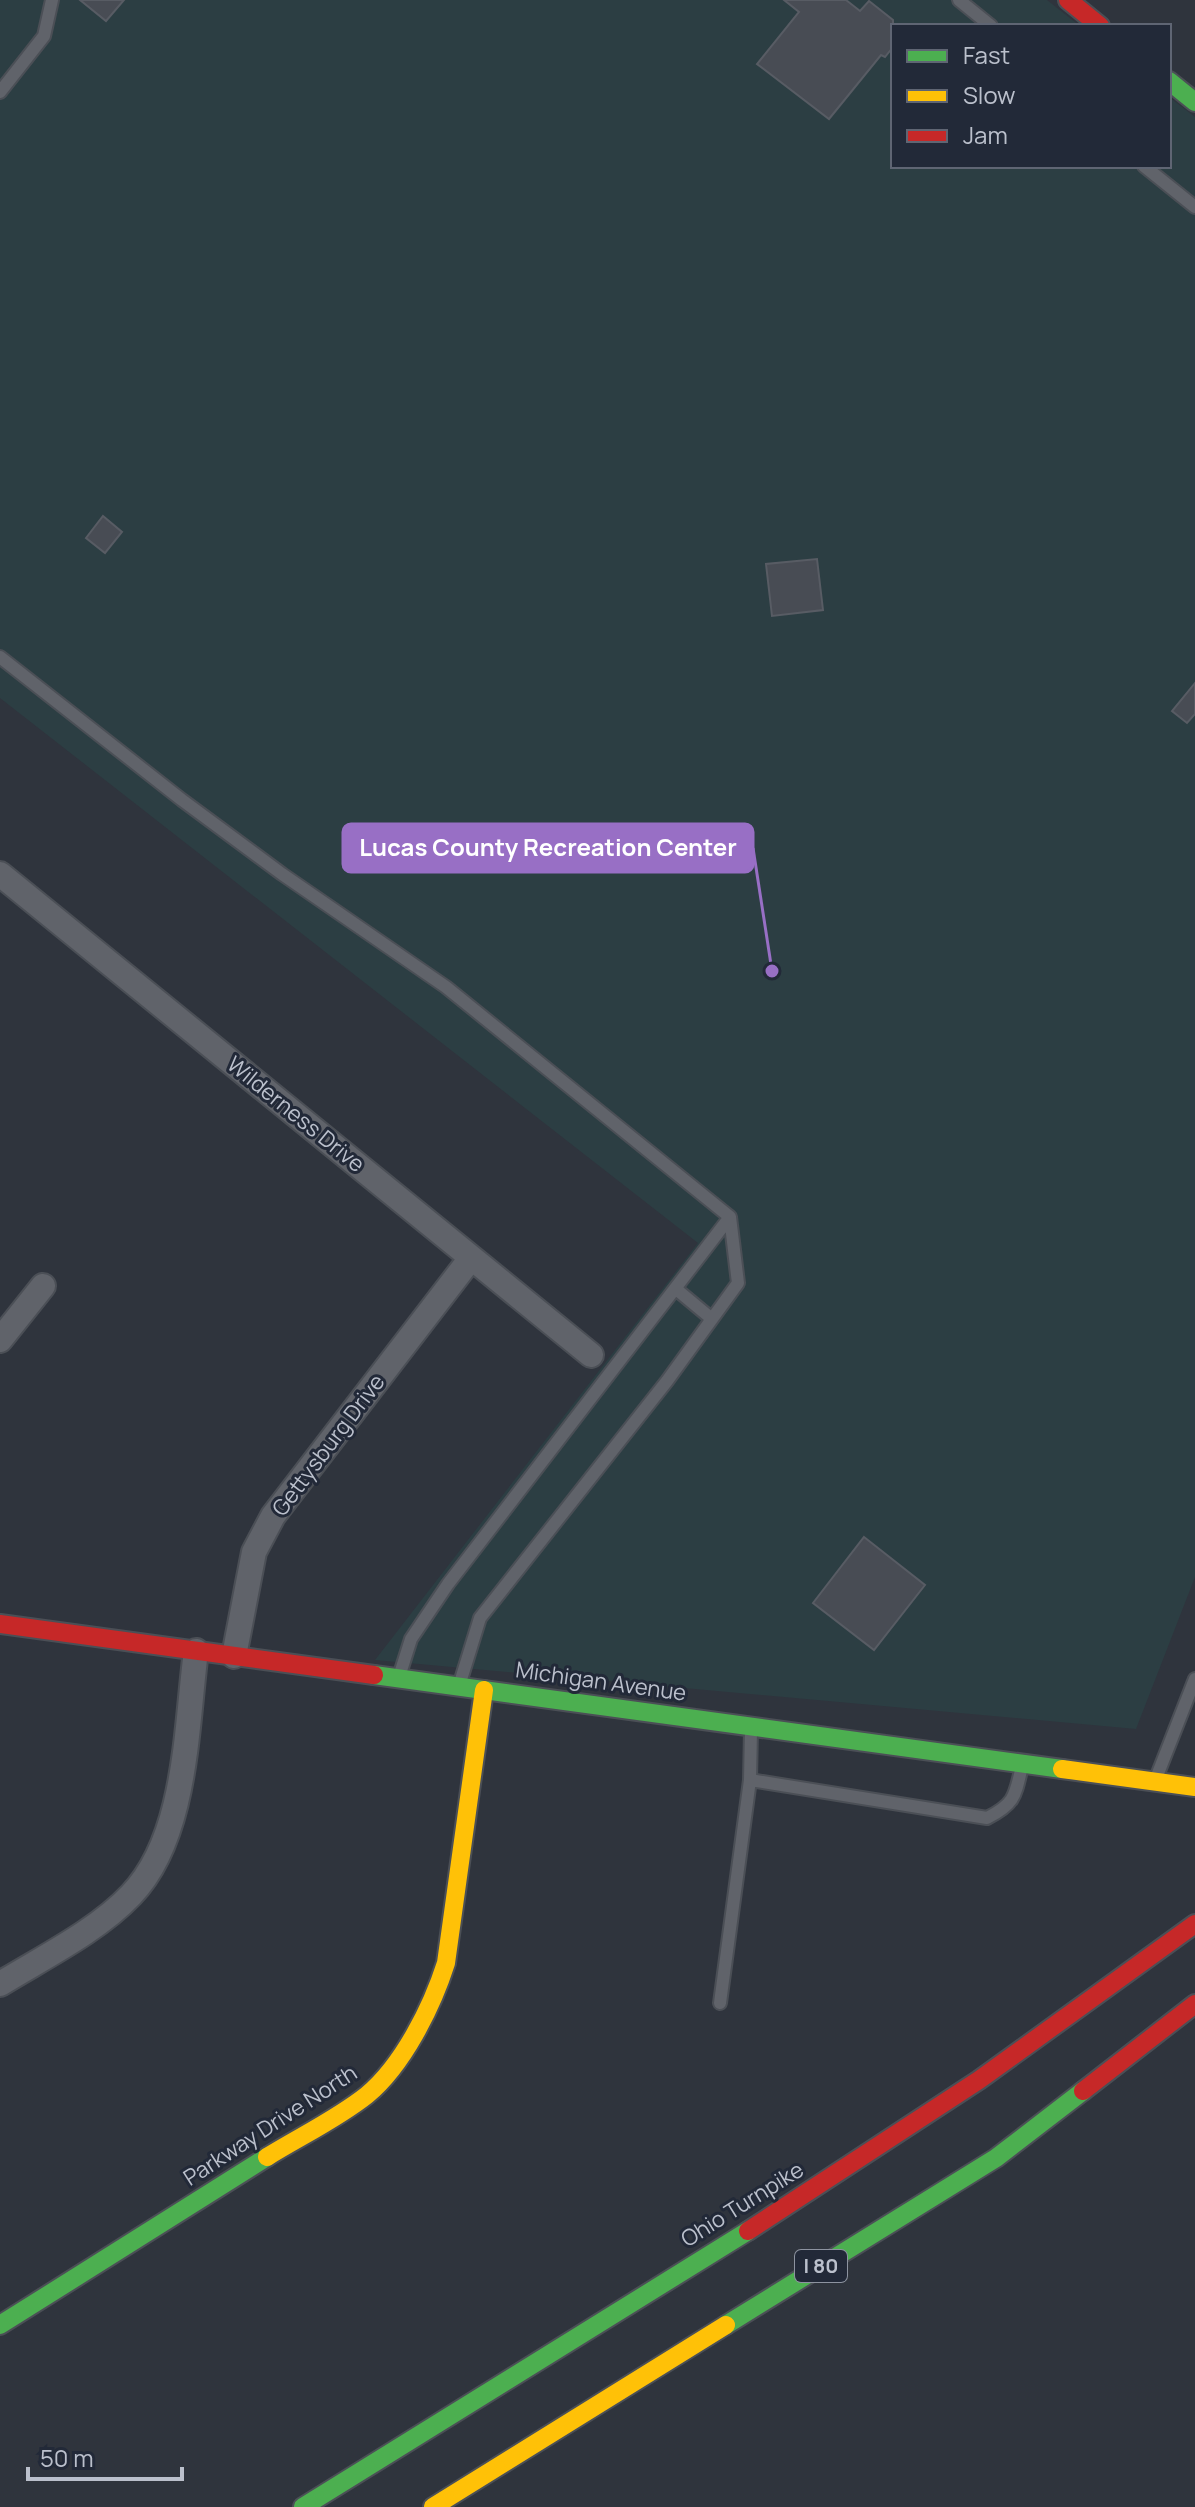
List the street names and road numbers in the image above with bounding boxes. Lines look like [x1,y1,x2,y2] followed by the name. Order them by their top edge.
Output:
[221,1049,371,1179] street label: Wilderness Drive
[265,1368,391,1522] street label: Gettysburg Drive
[514,1654,688,1708] street label: Michigan Avenue
[177,2058,363,2192] street label: Parkway Drive North
[675,2154,809,2254] street label: Ohio Turnpike
[795,2250,847,2282] road number: I 80

